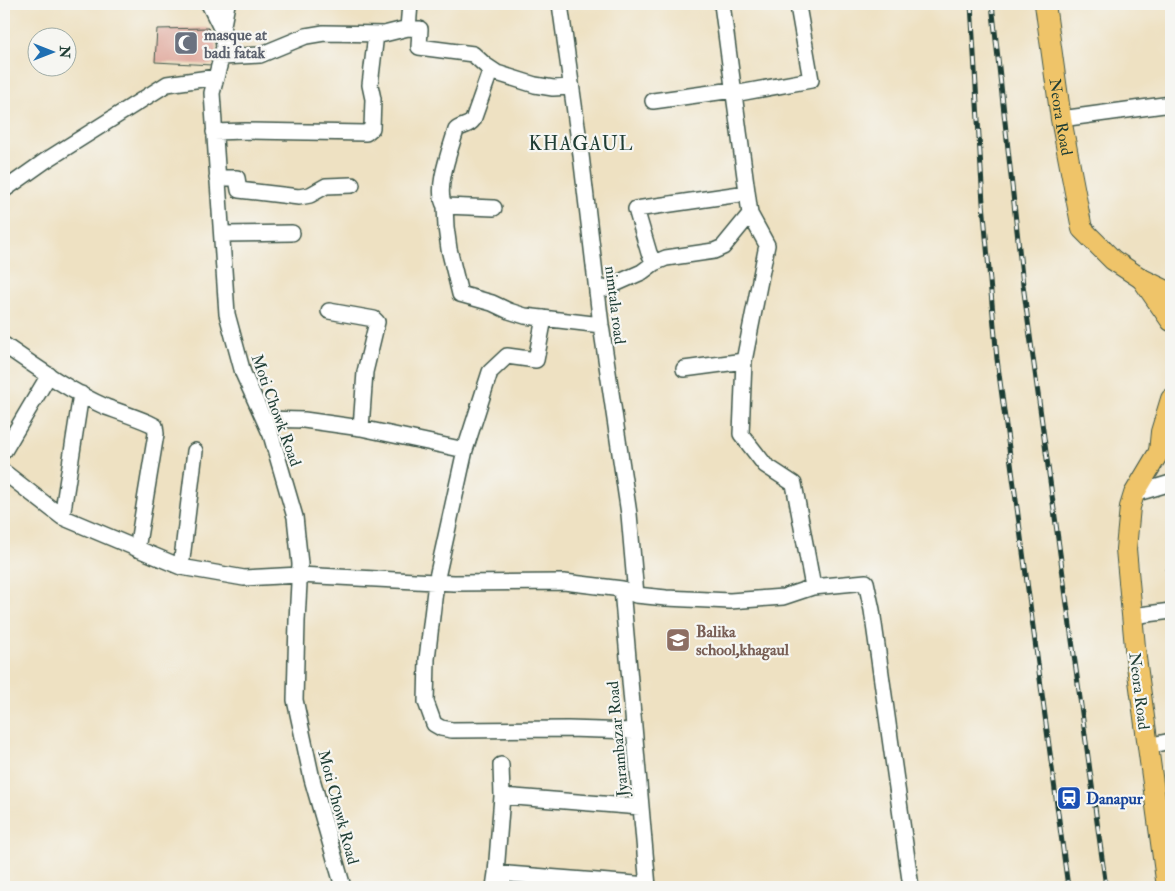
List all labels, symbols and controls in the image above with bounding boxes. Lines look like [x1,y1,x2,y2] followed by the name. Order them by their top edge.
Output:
[203,25,268,63] place label: masque at badi fatak
[28,28,78,78] north arrow
[173,30,199,56] mosque icon: masque at badi fatak
[56,45,73,59] text: N
[1044,77,1077,157] street label: Neora Road
[529,132,633,156] district label: KHAGAUL
[600,265,630,346] street label: nimtala road
[247,352,306,469] street label: Moti Chowk Road
[696,622,790,661] place label: Balika school,khagaul
[665,627,691,653] school or university icon: Balika school,khagaul
[1124,651,1154,731] street label: Neora Road
[603,680,634,799] street label: Jyarambazar Road
[313,748,363,867] street label: Moti Chowk Road
[1056,785,1082,811] station icon: Danapur
[1086,789,1144,810] place label: Danapur

